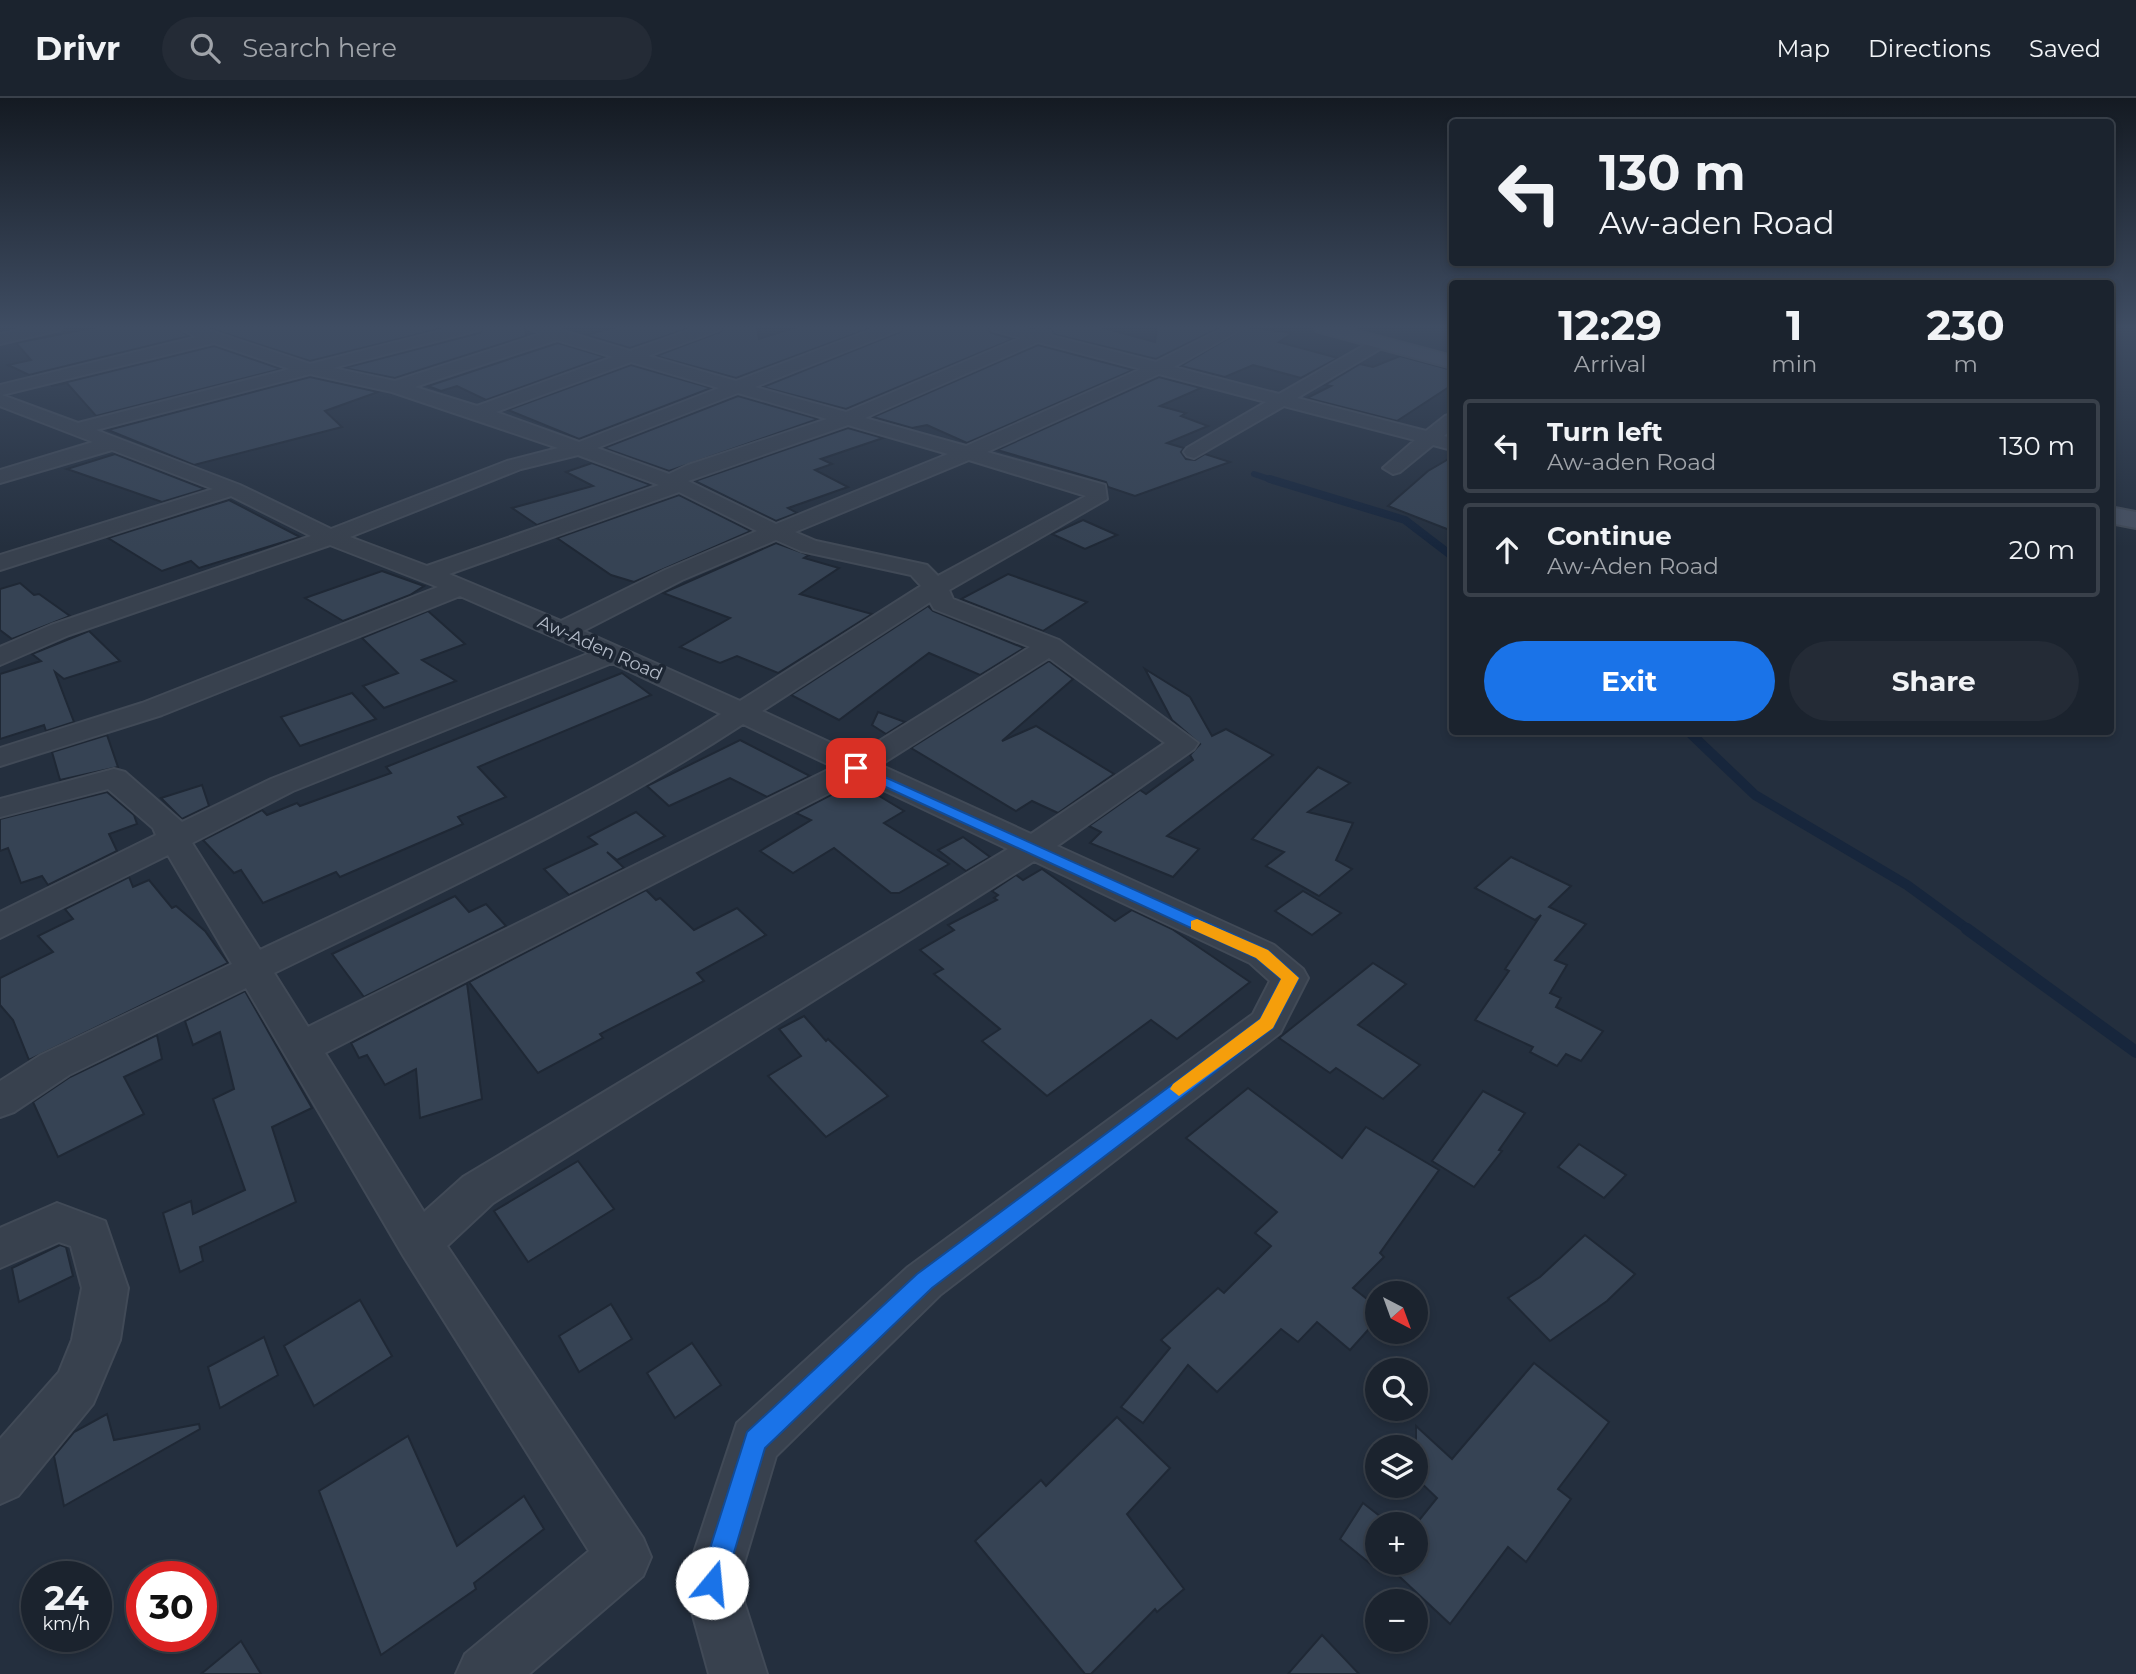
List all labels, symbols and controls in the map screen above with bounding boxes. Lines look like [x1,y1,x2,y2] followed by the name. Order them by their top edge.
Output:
[162,17,652,80] search box
[35,28,120,68] text: Drivr
[186,29,224,67] icon: search
[242,32,397,64] text: Search here
[1777,34,1830,63] text: Map
[1868,34,1991,63] text: Directions
[2029,34,2101,63] text: Saved
[1599,143,1746,202] text: 130 m
[1484,147,1575,238] icon: left
[1599,203,1835,242] text: Aw-aden Road
[1558,299,1662,351] text: 12:29
[1786,299,1803,351] text: 1
[1927,299,2005,351] text: 230
[1574,350,1646,378] text: Arrival
[1771,350,1817,378] text: min
[1953,350,1978,378] text: m
[1547,416,1663,448] text: Turn left
[1488,427,1526,465] icon: left
[1999,430,2075,462] text: 130 m
[1547,448,1716,476] text: Aw-aden Road
[1547,520,1672,552] text: Continue
[1488,531,1526,569] icon: ahead
[2009,534,2075,566] text: 20 m
[1547,552,1719,580] text: Aw-Aden Road
[534,611,666,685] street label: Aw-Aden Road
[1484,641,1775,721] button: Exit
[1789,641,2079,721] button: Share
[826,738,886,798] pin
[837,749,875,787] icon: arrive
[1365,1281,1428,1344] north arrow
[1365,1281,1428,1652] map controls
[1365,1358,1428,1421] button: search
[1365,1435,1428,1498] button: layers
[1365,1512,1428,1575] button: +
[675,1546,749,1620] position arrow
[126,1561,217,1652] speed limit sign: 30
[44,1576,89,1619] text: 24
[1365,1589,1428,1652] button: −
[42,1613,91,1635] text: km/h

